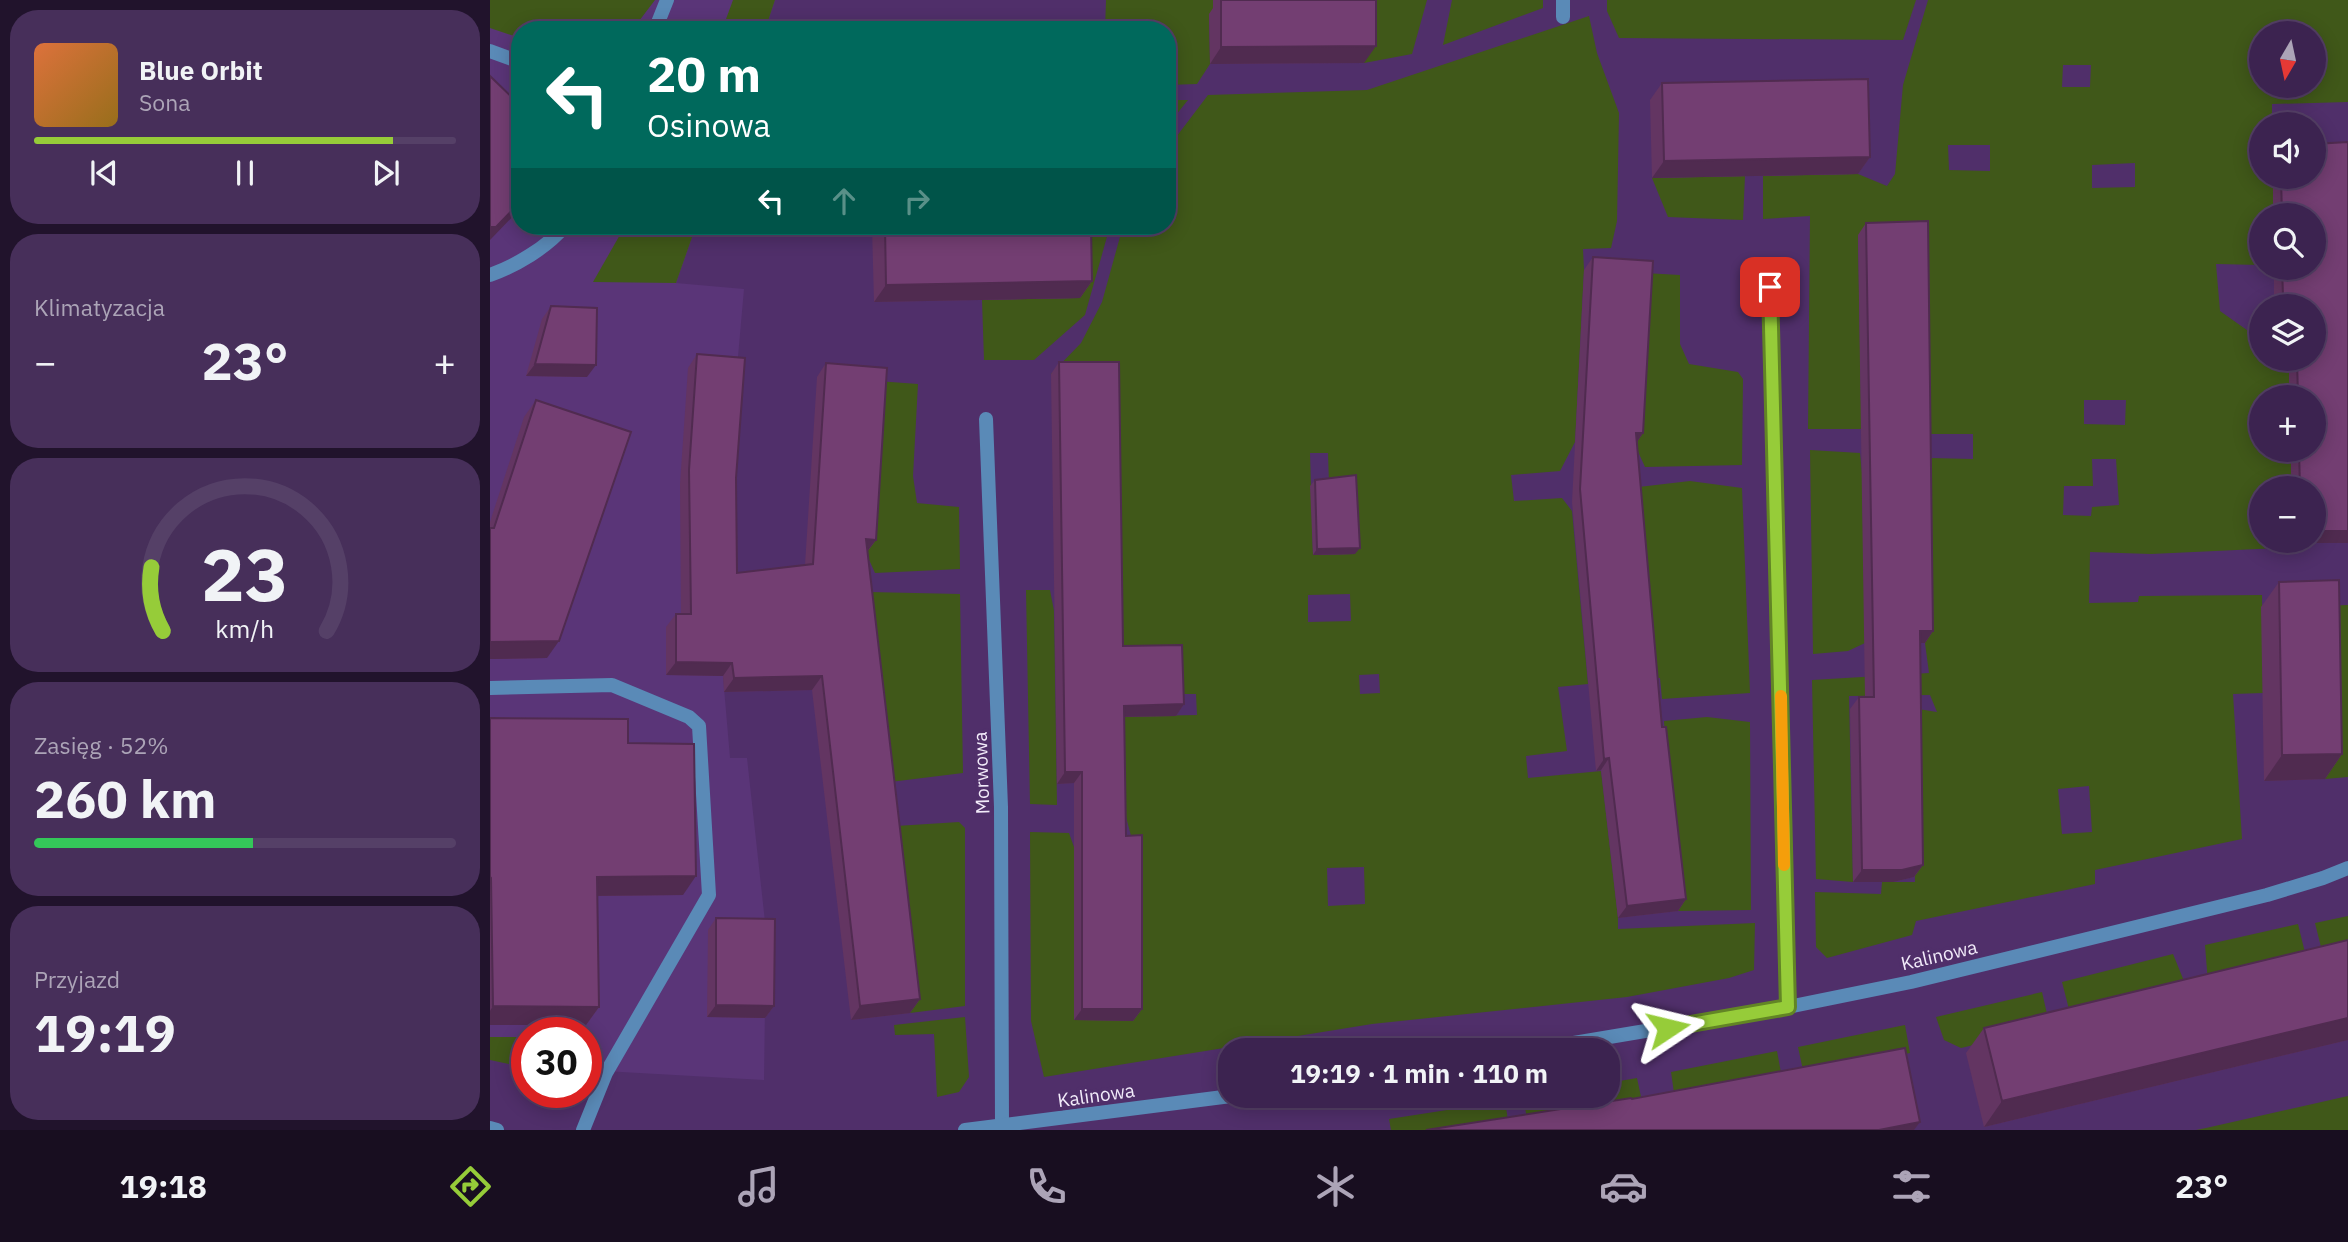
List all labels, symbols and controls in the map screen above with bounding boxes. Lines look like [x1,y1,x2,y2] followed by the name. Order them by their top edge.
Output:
[2249,21,2326,98] north arrow
[2249,21,2326,553] map controls
[647,42,761,105] text: 20 m
[532,49,623,140] icon: left
[139,53,263,87] text: Blue Orbit
[139,87,191,117] text: Sona
[647,104,771,146] text: Osinowa
[2249,112,2326,189] button: sound
[85,154,123,192] icon: previous
[226,154,264,192] icon: pause
[367,154,405,192] icon: next
[752,182,790,220] icon: left
[825,182,863,220] icon: ahead
[898,182,936,220] icon: right
[2249,203,2326,280] button: search
[1740,257,1800,317] pin
[1751,268,1789,306] icon: arrive
[34,292,165,322] text: Klimatyzacja
[2249,294,2326,371] button: layers
[202,327,288,394] text: 23°
[34,337,57,386] text: −
[433,337,456,386] text: +
[2249,385,2326,462] button: +
[2249,476,2326,553] button: −
[201,526,289,621] text: 23
[216,612,274,645] text: km/h
[34,730,169,760] text: Zasięg · 52%
[968,731,994,815] street label: Morwowa
[34,765,216,832] text: 260 km
[1898,935,1980,975] street label: Kalinowa
[34,964,120,994] text: Przyjazd
[1631,991,1705,1065] position arrow
[34,999,176,1066] text: 19:19
[511,1017,602,1108] speed limit sign: 30
[1290,1056,1548,1090] text: 19:19 · 1 min · 110 m
[1056,1078,1136,1112] street label: Kalinowa
[446,1162,495,1211] icon: directions
[734,1162,783,1211] icon: music
[1022,1162,1071,1211] icon: phone
[1311,1162,1360,1211] icon: climate
[1599,1162,1648,1211] icon: car
[1887,1162,1936,1211] icon: filters
[120,1165,207,1207] text: 19:18
[2175,1165,2228,1207] text: 23°

